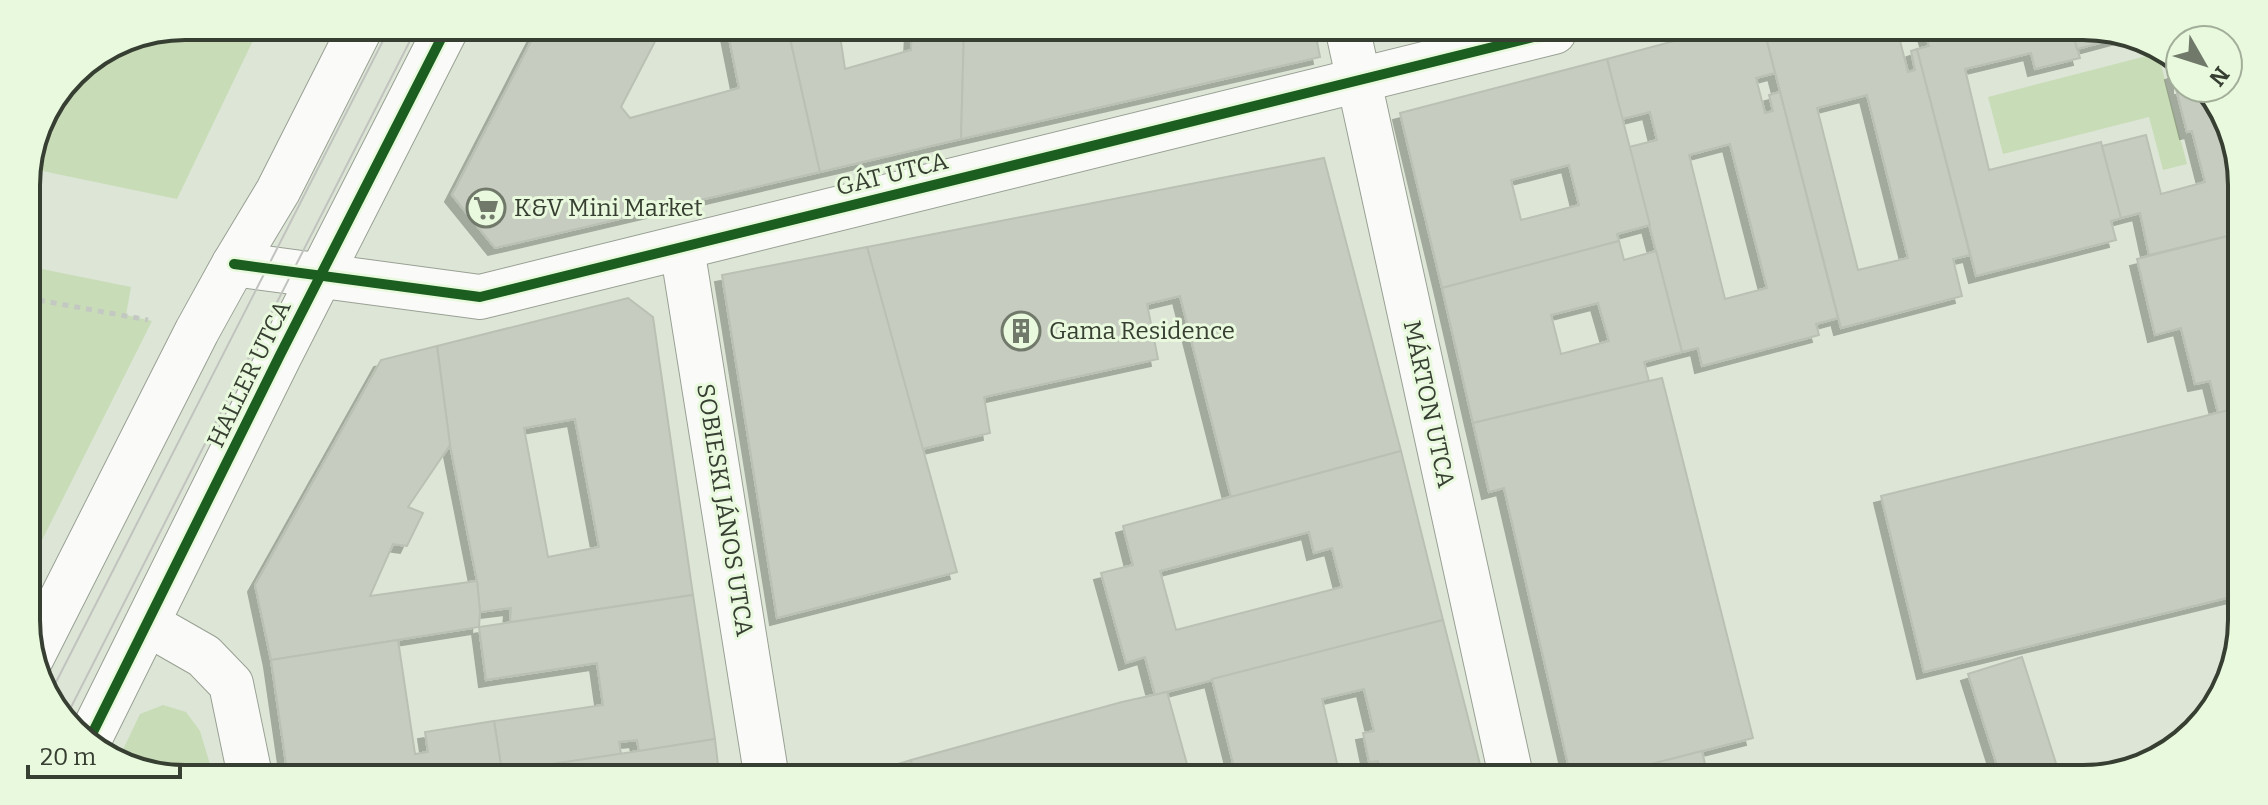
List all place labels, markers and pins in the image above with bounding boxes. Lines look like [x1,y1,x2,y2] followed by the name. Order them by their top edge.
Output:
[465,187,507,229] supermarket icon: K&V Mini Market
[514,194,703,222] place label: K&V Mini Market
[1000,310,1042,352] building icon: Gama Residence
[1049,317,1235,345] place label: Gama Residence

